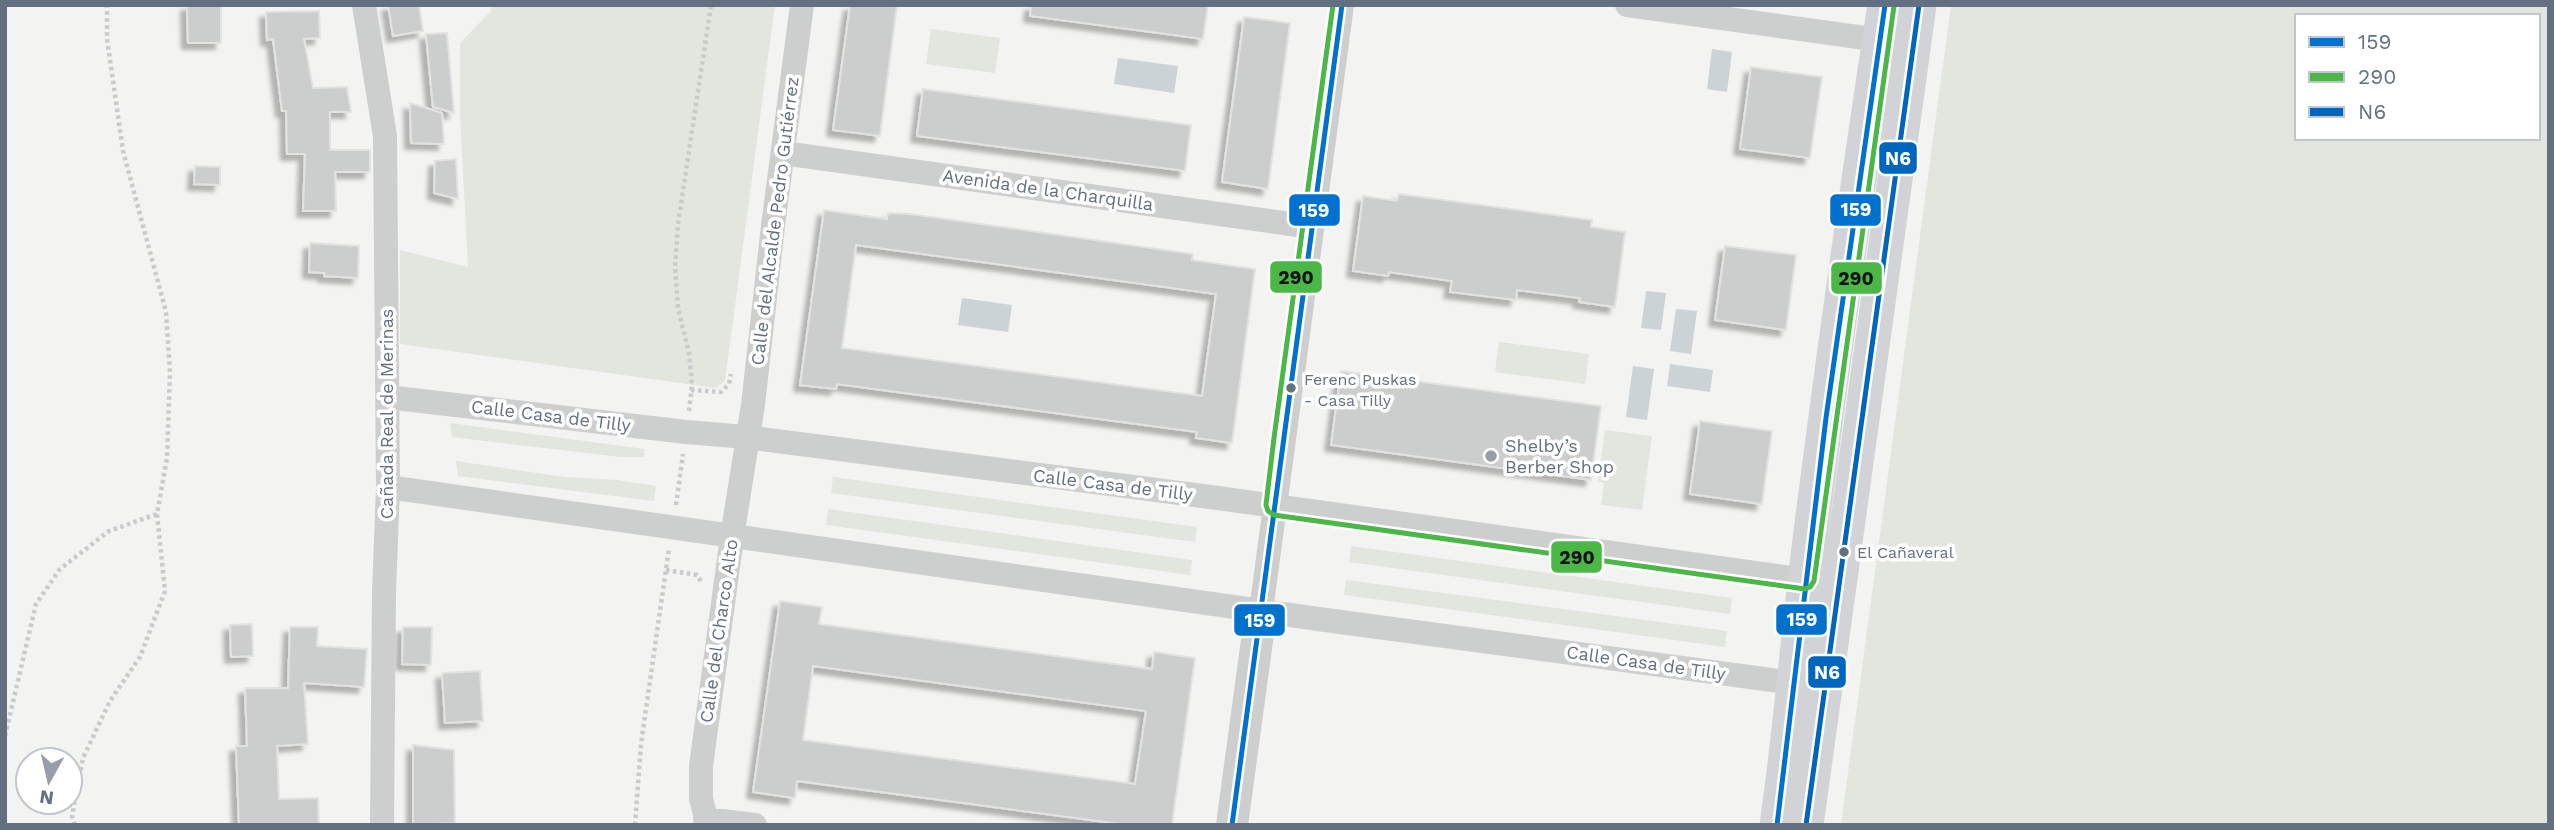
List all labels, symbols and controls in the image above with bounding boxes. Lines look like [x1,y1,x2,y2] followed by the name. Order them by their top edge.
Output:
[2295,14,2540,140] legend
[2358,29,2391,54] text: 159
[2358,64,2396,89] text: 290
[746,75,803,367] street label: Calle del Alcalde Pedro Gutiérrez
[2358,99,2386,124] text: N6
[1878,141,1918,175] line badge: N6
[1885,147,1911,170] text: N6
[941,164,1155,215] street label: Avenida de la Charquilla
[1288,193,1341,227] line badge: 159
[1829,193,1882,227] line badge: 159
[1841,198,1871,221] text: 159
[1299,199,1329,222] text: 159
[1269,260,1323,294] line badge: 290
[1830,261,1883,295] line badge: 290
[1278,266,1314,289] text: 290
[1838,267,1874,290] text: 290
[376,309,397,519] street label: Cañada Real de Merinas
[1304,370,1416,410] place label: Ferenc Puskas - Casa Tilly
[1284,381,1298,395] marker: Ferenc Puskas - Casa Tilly
[470,395,633,436] street label: Calle Casa de Tilly
[1505,435,1614,477] place label: Shelby’s Berber Shop
[1483,448,1499,464] marker: Shelby’s Berber Shop
[1032,464,1195,505] street label: Calle Casa de Tilly
[695,538,742,724] street label: Calle del Charco Alto
[1550,540,1603,574] line badge: 290
[1857,543,1954,562] place label: El Cañaveral
[1837,545,1851,559] marker: El Cañaveral
[1559,546,1595,569] text: 290
[1233,603,1286,637] line badge: 159
[1775,603,1828,636] line badge: 159
[1787,608,1817,631] text: 159
[1245,609,1275,632] text: 159
[1565,641,1728,684] street label: Calle Casa de Tilly
[1807,655,1847,689] line badge: N6
[1814,661,1840,684] text: N6
[14,746,84,816] north arrow
[38,785,55,810] text: N

